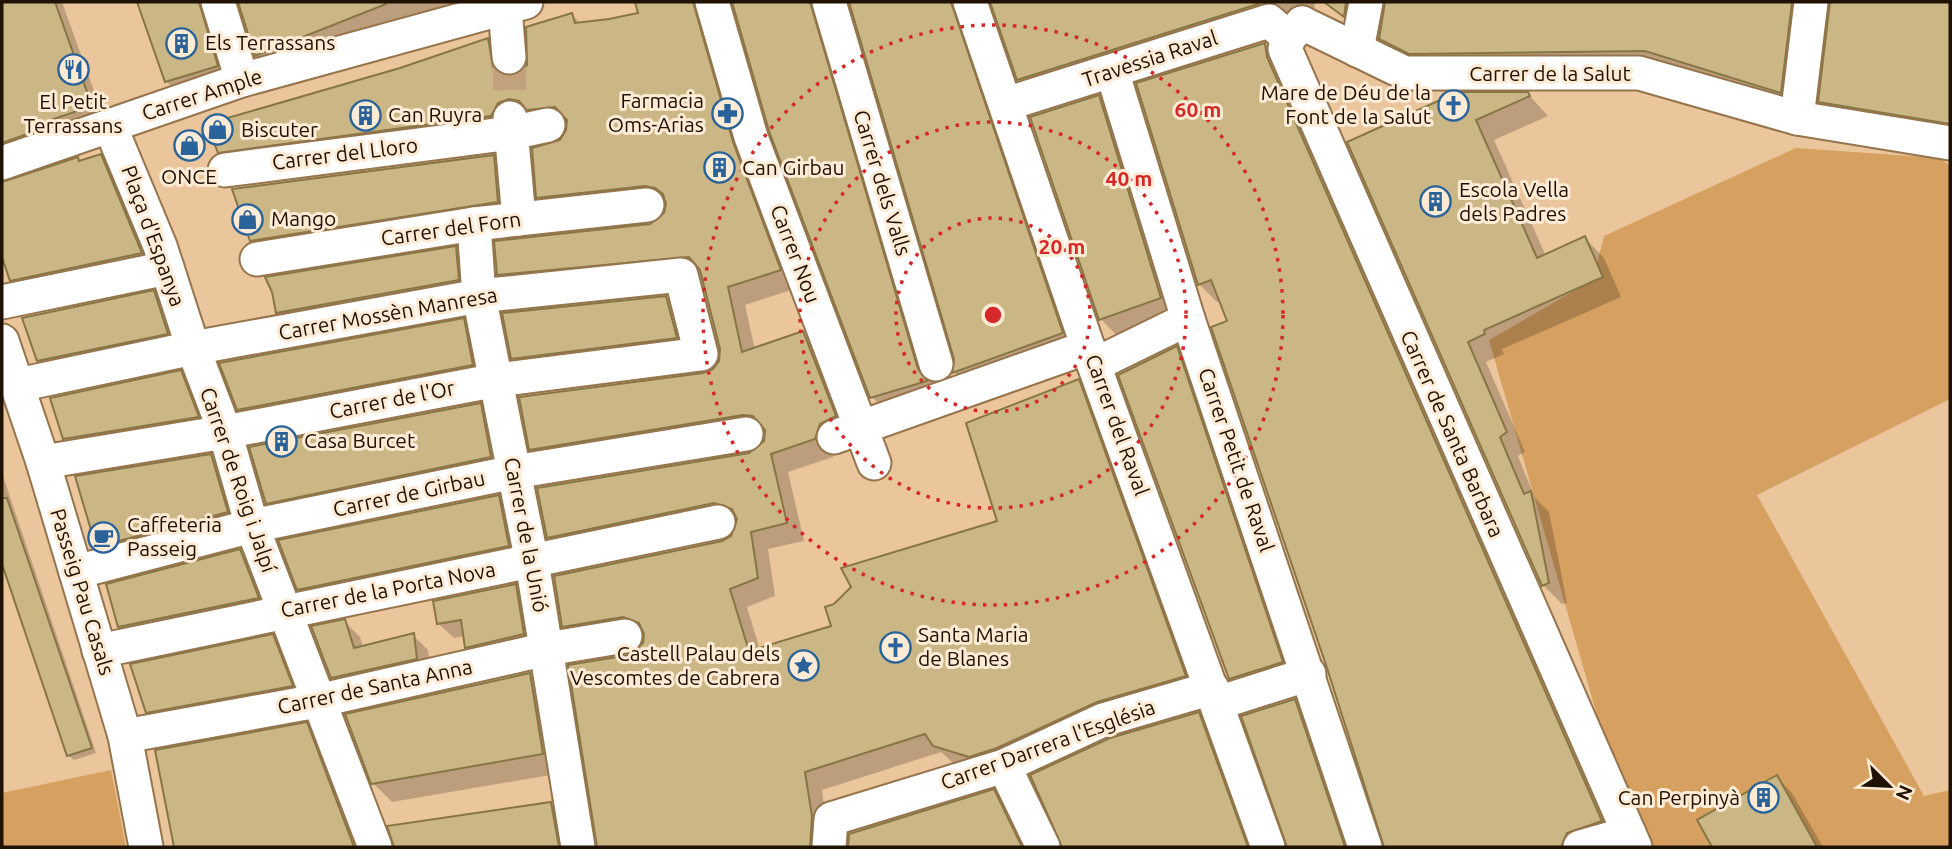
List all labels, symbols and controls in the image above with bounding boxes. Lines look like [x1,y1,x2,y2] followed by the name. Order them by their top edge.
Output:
[1079,25,1220,91] street label: Travessia Raval
[165,26,199,60] building icon: Els Terrassans
[205,30,335,54] place label: Els Terrassans
[56,53,90,87] restaurant icon: El Petit Terrassans
[1469,61,1631,85] street label: Carrer de la Salut
[138,63,265,125] street label: Carrer Ample
[1261,80,1431,128] place label: Mare de Déu de la Font de la Salut
[608,88,704,136] place label: Farmacia Oms-Arias
[1437,88,1471,122] church icon: Mare de Déu de la Font de la Salut
[23,89,123,137] place label: El Petit Terrassans
[710,96,744,130] pharmacy icon: Farmacia Oms-Arias
[1175,97,1221,121] text: 60 m
[348,98,382,132] building icon: Can Ruyra
[388,102,482,126] place label: Can Ruyra
[849,107,917,258] street label: Carrer dels Valls
[201,113,235,147] shop icon: Biscuter
[241,117,318,141] place label: Biscuter
[172,128,206,162] shop icon: ONCE
[271,132,419,174] street label: Carrer del Lloro
[702,151,736,185] building icon: Can Girbau
[742,155,845,179] place label: Can Girbau
[117,162,191,309] street label: Plaça d'Espanya
[161,164,217,188] place label: ONCE
[1106,166,1152,190] text: 40 m
[1459,177,1569,225] place label: Escola Vella dels Padres
[1419,185,1453,219] building icon: Escola Vella dels Padres
[766,201,826,306] street label: Carrer Nou
[231,202,265,236] shop icon: Mango
[271,206,336,230] place label: Mango
[379,206,523,250] street label: Carrer del Forn
[1039,234,1085,258] text: 20 m
[277,282,499,344] street label: Carrer Mossèn Manresa
[981,303,1005,327] centre of rings
[1396,326,1509,541] street label: Carrer de Santa Barbara
[1081,351,1155,499] street label: Carrer del Raval
[1194,364,1280,555] street label: Carrer Petit de Raval
[327,375,457,423] street label: Carrer de l'Or
[196,384,282,576] street label: Carrer de Roig i Jalpí
[264,424,298,458] building icon: Casa Burcet
[304,428,415,452] place label: Casa Burcet
[500,455,554,614] street label: Carrer de la Unió
[331,465,487,521] street label: Carrer de Girbau
[46,505,120,678] street label: Passeig Pau Casals
[127,512,222,560] place label: Caffeteria Passeig
[87,520,121,554] cafe icon: Caffeteria Passeig
[278,556,497,622] street label: Carrer de la Porta Nova
[918,622,1029,670] place label: Santa Maria de Blanes
[878,630,912,664] church icon: Santa Maria de Blanes
[570,641,780,689] place label: Castell Palau dels Vescomtes de Cabrera
[786,649,820,683] place icon: Castell Palau dels Vescomtes de Cabrera
[275,654,474,718] street label: Carrer de Santa Anna
[937,694,1158,794] street label: Carrer Darrera l'Església
[1854,751,1924,821] north arrow
[1746,781,1780,815] building icon: Can Perpinyà
[1892,782,1917,804] text: N
[1618,785,1740,809] place label: Can Perpinyà

